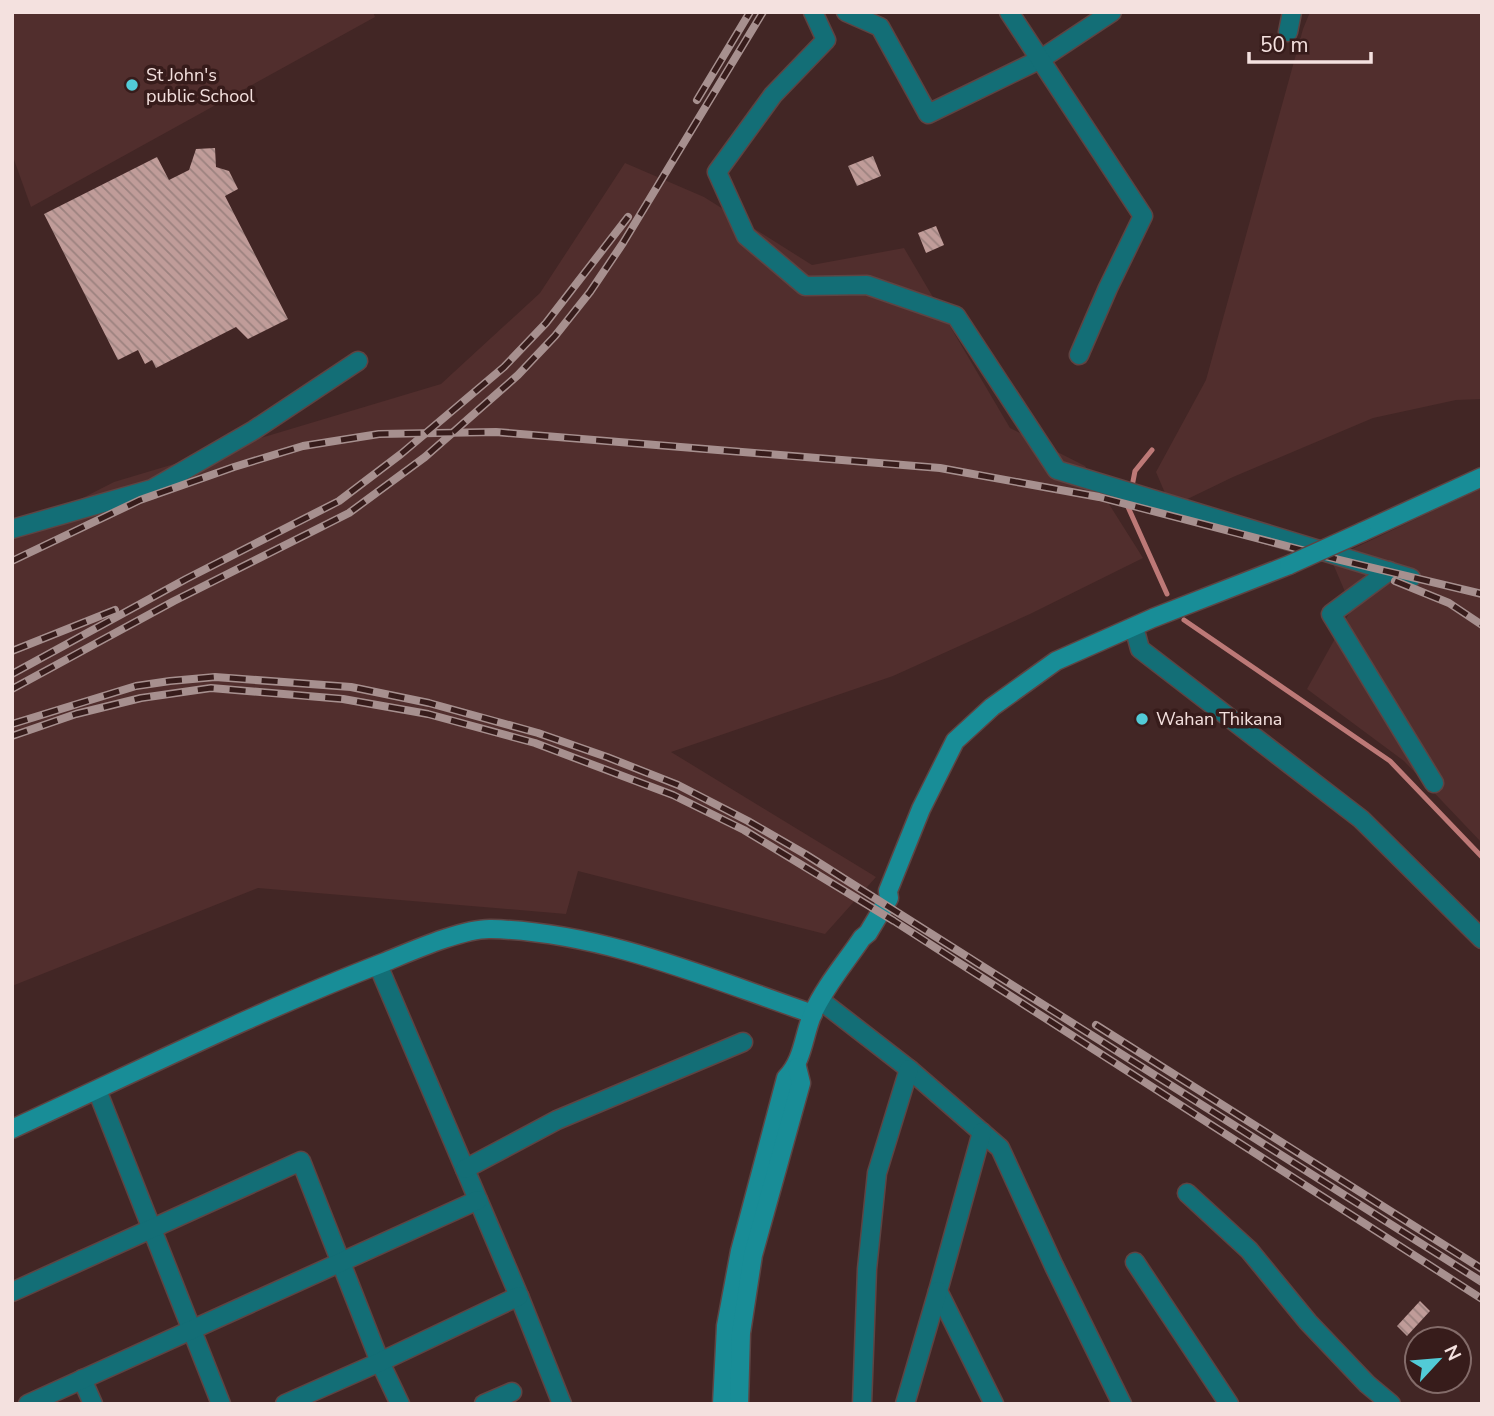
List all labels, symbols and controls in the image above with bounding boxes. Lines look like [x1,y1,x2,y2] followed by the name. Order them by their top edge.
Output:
[1249,21,1372,65] scale bar
[1260,31,1309,59] text: 50 m
[146,63,255,108] place label: St John's public School
[124,77,140,93] marker: St John's public School
[1156,707,1282,731] place label: Wahan Thikana
[1134,711,1150,727] marker: Wahan Thikana
[1403,1325,1473,1395] north arrow
[1438,1341,1467,1365] text: N

